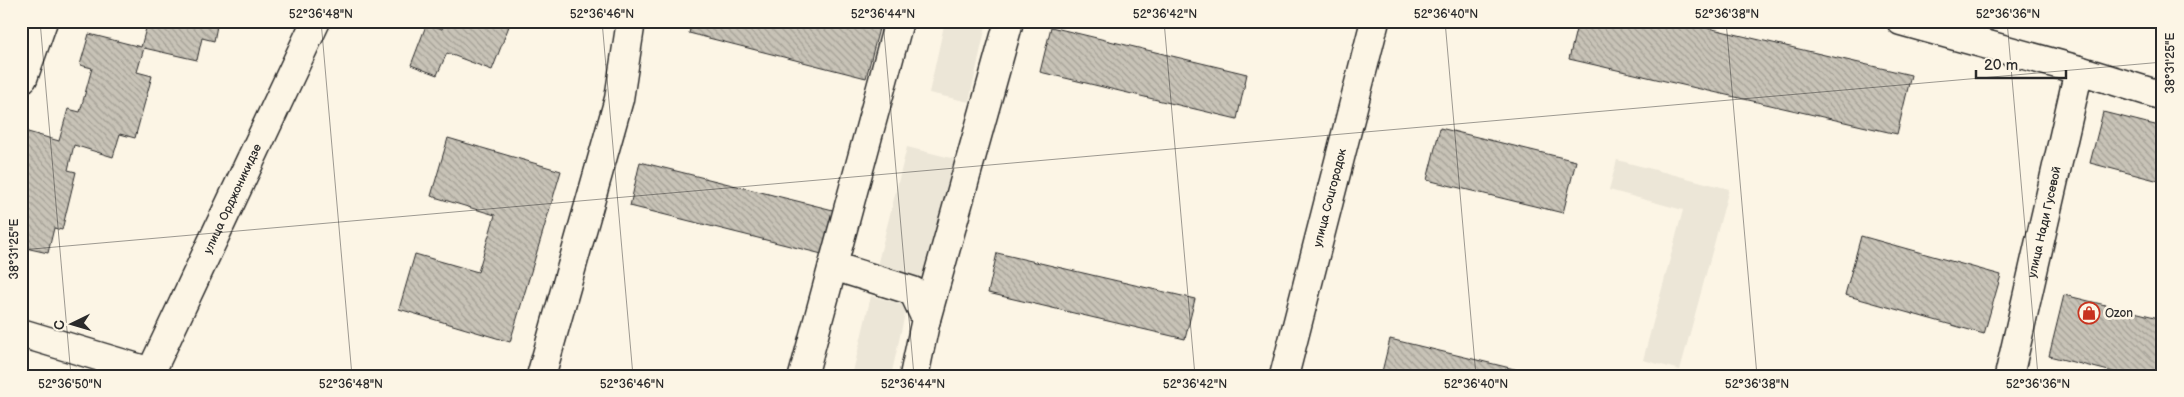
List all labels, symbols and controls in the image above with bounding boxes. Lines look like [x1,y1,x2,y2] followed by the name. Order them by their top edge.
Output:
[289,7,353,22] text: 52°36'48"N
[570,7,634,22] text: 52°36'46"N
[851,7,915,22] text: 52°36'44"N
[1133,7,1197,22] text: 52°36'42"N
[1414,7,1478,22] text: 52°36'40"N
[1695,7,1759,22] text: 52°36'38"N
[1976,7,2040,22] text: 52°36'36"N
[2163,32,2178,93] text: 38°31'25"E
[1976,48,2066,80] scale bar
[1984,56,2018,75] text: 20 m
[201,141,265,256] street label: улица Орджоникидзе
[1310,146,1350,249] street label: улица Соцгородок
[2025,165,2065,279] street label: улица Нади Гусевой
[7,218,22,279] text: 38°31'25"E
[48,300,98,350] north arrow
[2077,301,2101,325] shop icon: Ozon
[2105,306,2133,321] place label: Ozon
[51,319,68,331] text: С
[38,377,102,392] text: 52°36'50"N
[319,377,383,392] text: 52°36'48"N
[600,377,664,392] text: 52°36'46"N
[881,377,945,392] text: 52°36'44"N
[1163,377,1227,392] text: 52°36'42"N
[1444,377,1508,392] text: 52°36'40"N
[1725,377,1789,392] text: 52°36'38"N
[2006,377,2070,392] text: 52°36'36"N

